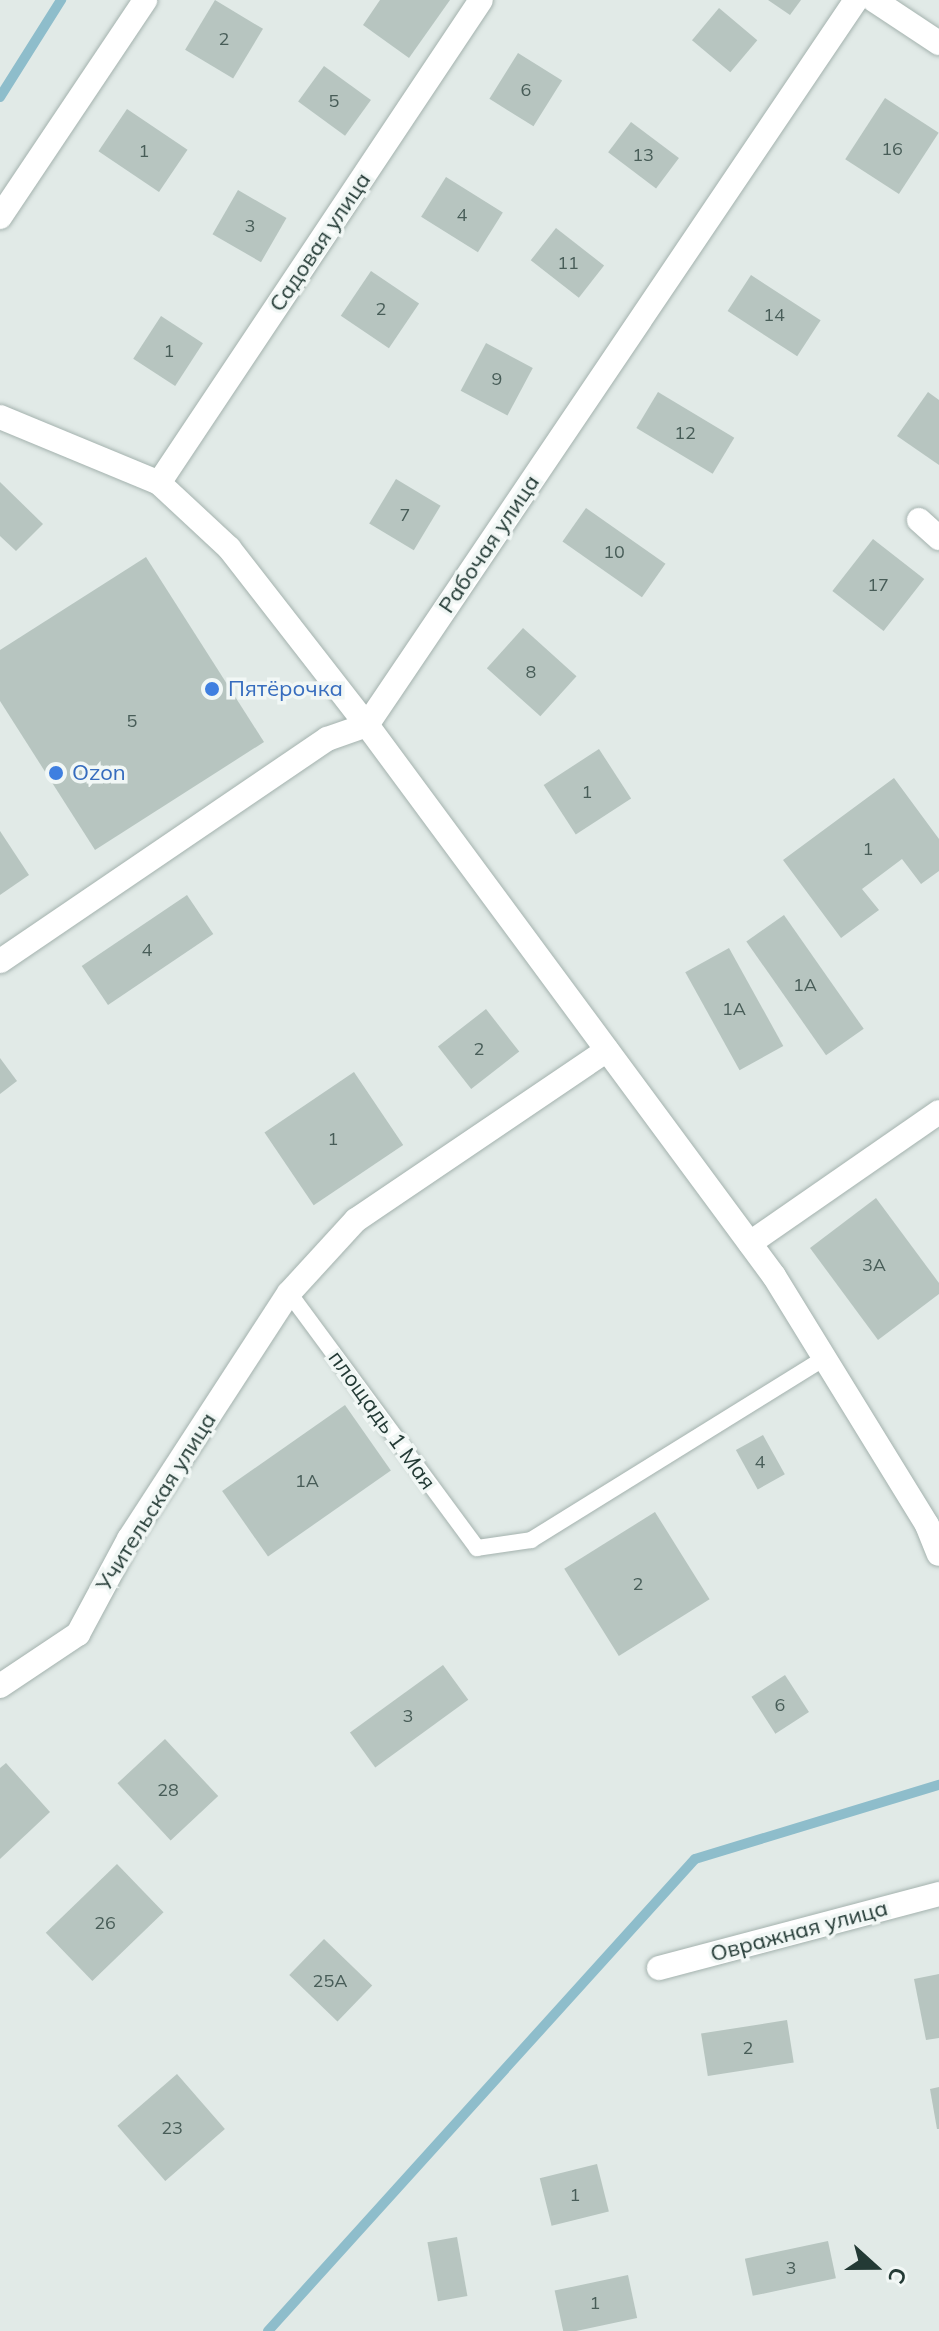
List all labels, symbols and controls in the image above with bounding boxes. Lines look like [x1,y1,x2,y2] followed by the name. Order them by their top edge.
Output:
[219,28,229,50] house number: 2
[521,79,531,101] house number: 6
[329,90,339,112] house number: 5
[881,138,903,160] house number: 16
[139,140,149,162] house number: 1
[632,144,654,166] house number: 13
[264,167,376,317] street label: Садовая улица
[457,204,467,226] house number: 4
[245,215,255,237] house number: 3
[557,252,579,274] house number: 11
[376,298,386,320] house number: 2
[763,304,785,326] house number: 14
[164,340,174,362] house number: 1
[492,368,502,390] house number: 9
[674,422,696,444] house number: 12
[433,470,545,618] street label: Рабочая улица
[400,504,410,526] house number: 7
[603,541,625,563] house number: 10
[867,574,889,596] house number: 17
[526,661,536,683] house number: 8
[228,676,343,702] place label: Пятёрочка
[203,680,221,698] marker: Пятёрочка
[127,710,137,732] house number: 5
[72,760,126,786] place label: Ozon
[47,764,65,782] marker: Ozon
[582,781,592,803] house number: 1
[863,838,873,860] house number: 1
[142,939,152,961] house number: 4
[793,974,817,996] house number: 1А
[722,998,746,1020] house number: 1А
[474,1038,484,1060] house number: 2
[328,1128,338,1150] house number: 1
[862,1254,886,1276] house number: 3А
[323,1345,441,1495] street label: площадь 1 Мая
[90,1408,222,1596] street label: Учительская улица
[755,1451,765,1473] house number: 4
[295,1470,319,1492] house number: 1А
[633,1573,643,1595] house number: 2
[775,1694,785,1716] house number: 6
[403,1705,413,1727] house number: 3
[157,1779,179,1801] house number: 28
[708,1895,890,1967] street label: Овражная улица
[94,1912,116,1934] house number: 26
[313,1970,347,1992] house number: 25А
[743,2037,753,2059] house number: 2
[161,2117,183,2139] house number: 23
[570,2184,580,2206] house number: 1
[835,2227,915,2307] north arrow
[786,2257,796,2279] house number: 3
[882,2264,913,2288] text: С
[590,2292,600,2314] house number: 1

